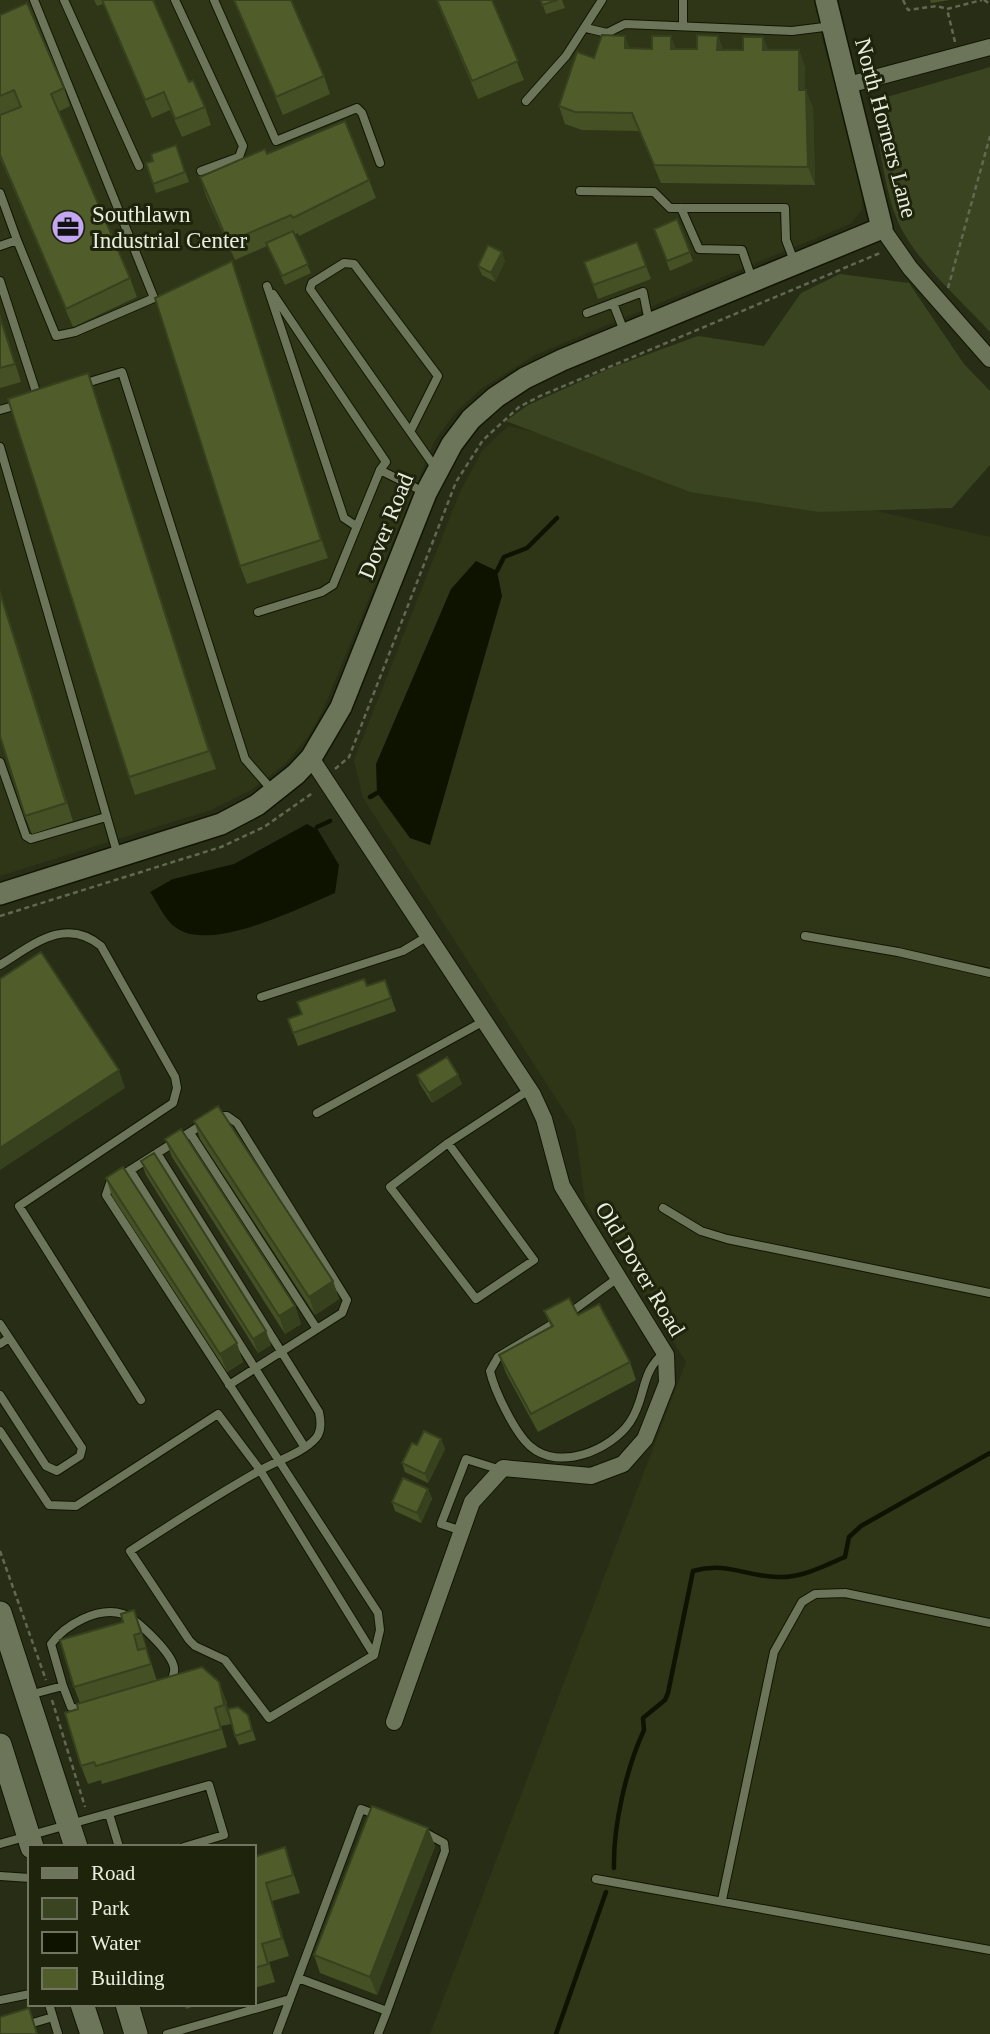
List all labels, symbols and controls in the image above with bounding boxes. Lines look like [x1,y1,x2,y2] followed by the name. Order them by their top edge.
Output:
[850,35,922,221] street label: North Horners Lane
[92,202,248,253] place label: Southlawn Industrial Center
[49,208,87,246] office icon: Southlawn Industrial Center
[353,469,419,583] street label: Dover Road
[590,1197,690,1341] street label: Old Dover Road
[28,1845,256,2006] legend
[91,1861,136,1885] text: Road
[91,1896,130,1920] text: Park
[91,1931,141,1955] text: Water
[91,1966,165,1990] text: Building

